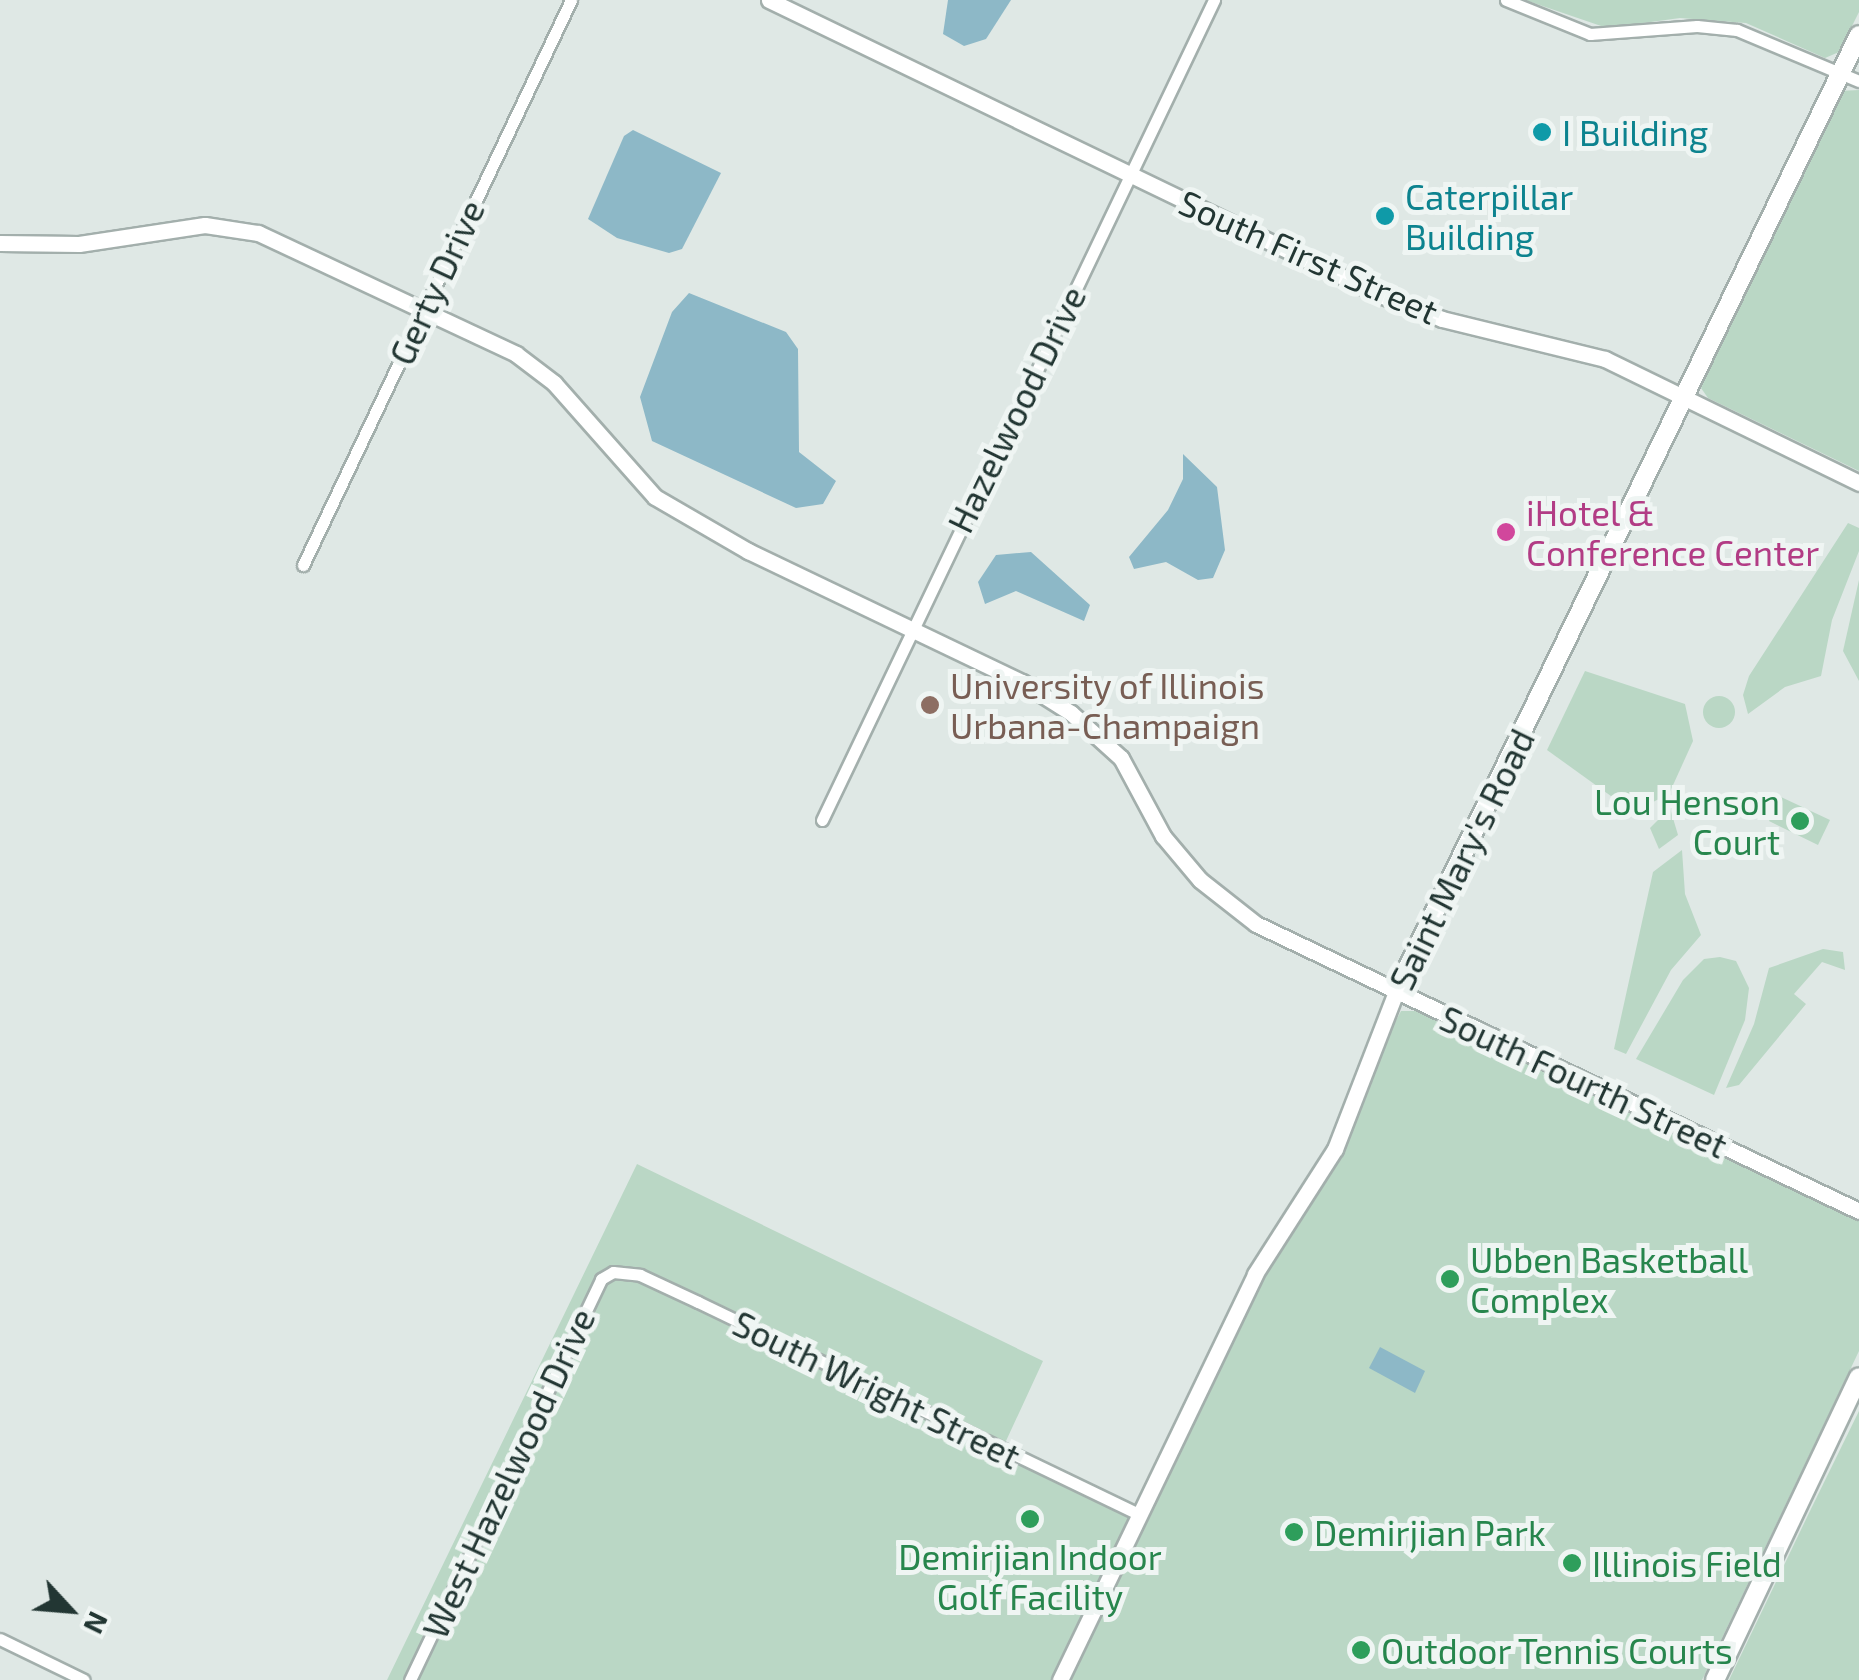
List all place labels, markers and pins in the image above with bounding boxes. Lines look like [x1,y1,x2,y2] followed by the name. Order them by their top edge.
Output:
[1562,111,1708,153] place label: I Building
[1531,121,1553,143] marker: I Building
[1405,175,1573,257] place label: Caterpillar Building
[1374,205,1396,227] marker: Caterpillar Building
[1526,491,1819,573] place label: iHotel & Conference Center
[1495,521,1517,543] marker: iHotel & Conference Center
[950,664,1266,746] place label: University of Illinois Urbana-Champaign
[919,694,941,716] marker: University of Illinois Urbana-Champaign
[1594,780,1780,862] place label: Lou Henson Court
[1789,810,1811,832] marker: Lou Henson Court
[1470,1238,1748,1320] place label: Ubben Basketball Complex
[1439,1268,1461,1290] marker: Ubben Basketball Complex
[1019,1508,1041,1530] marker: Demirjian Indoor Golf Facility
[1314,1511,1546,1553] place label: Demirjian Park
[1283,1521,1305,1543] marker: Demirjian Park
[898,1535,1162,1617] place label: Demirjian Indoor Golf Facility
[1592,1542,1782,1584] place label: Illinois Field
[1561,1552,1583,1574] marker: Illinois Field
[1381,1629,1734,1671] place label: Outdoor Tennis Courts
[1350,1639,1372,1661] marker: Outdoor Tennis Courts

